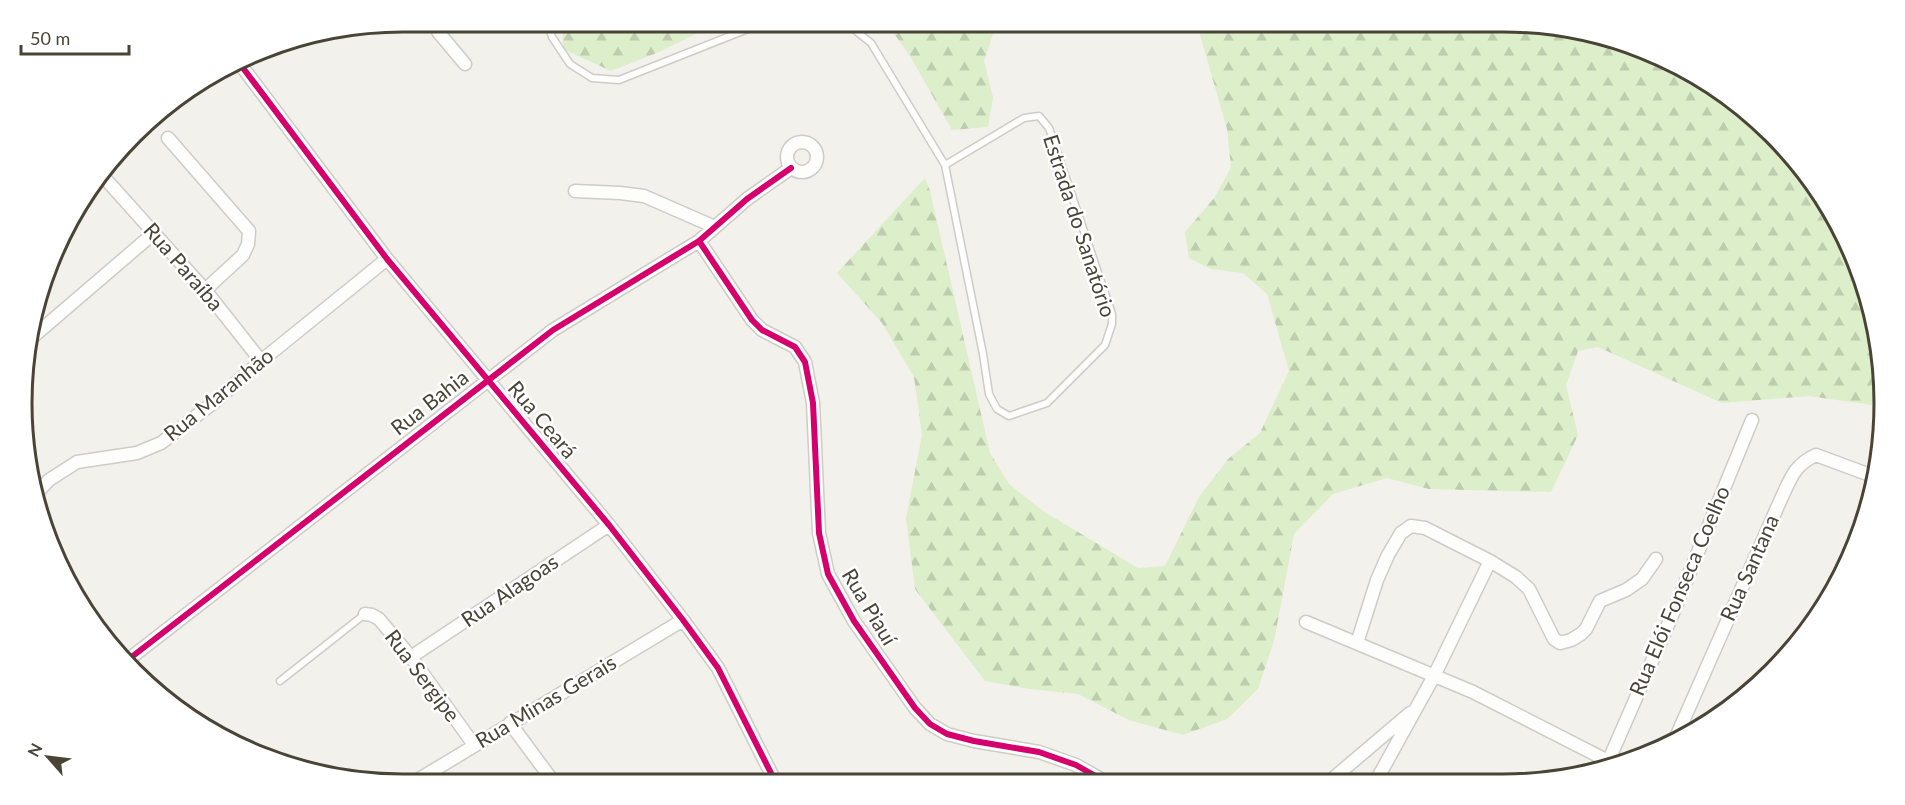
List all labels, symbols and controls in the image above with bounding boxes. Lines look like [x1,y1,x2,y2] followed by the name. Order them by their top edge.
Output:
[21,18,129,56] scale bar
[30,27,70,49] text: 50 m
[1039,131,1122,320] street label: Estrada do Sanatório
[139,217,229,315] street label: Rua Paraíba
[158,342,278,446] street label: Rua Maranhão
[385,364,473,440] street label: Rua Bahia
[504,375,583,463] street label: Rua Ceará
[1623,482,1734,699] street label: Rua Elói Fonseca Coelho
[1714,510,1783,624] street label: Rua Santana
[456,548,562,631] street label: Rua Alagoas
[838,563,903,650] street label: Rua Piauí
[380,624,466,726] street label: Rua Sergipe
[470,649,620,753] street label: Rua Minas Gerais
[18,727,78,787] north arrow
[23,740,46,760] text: N

